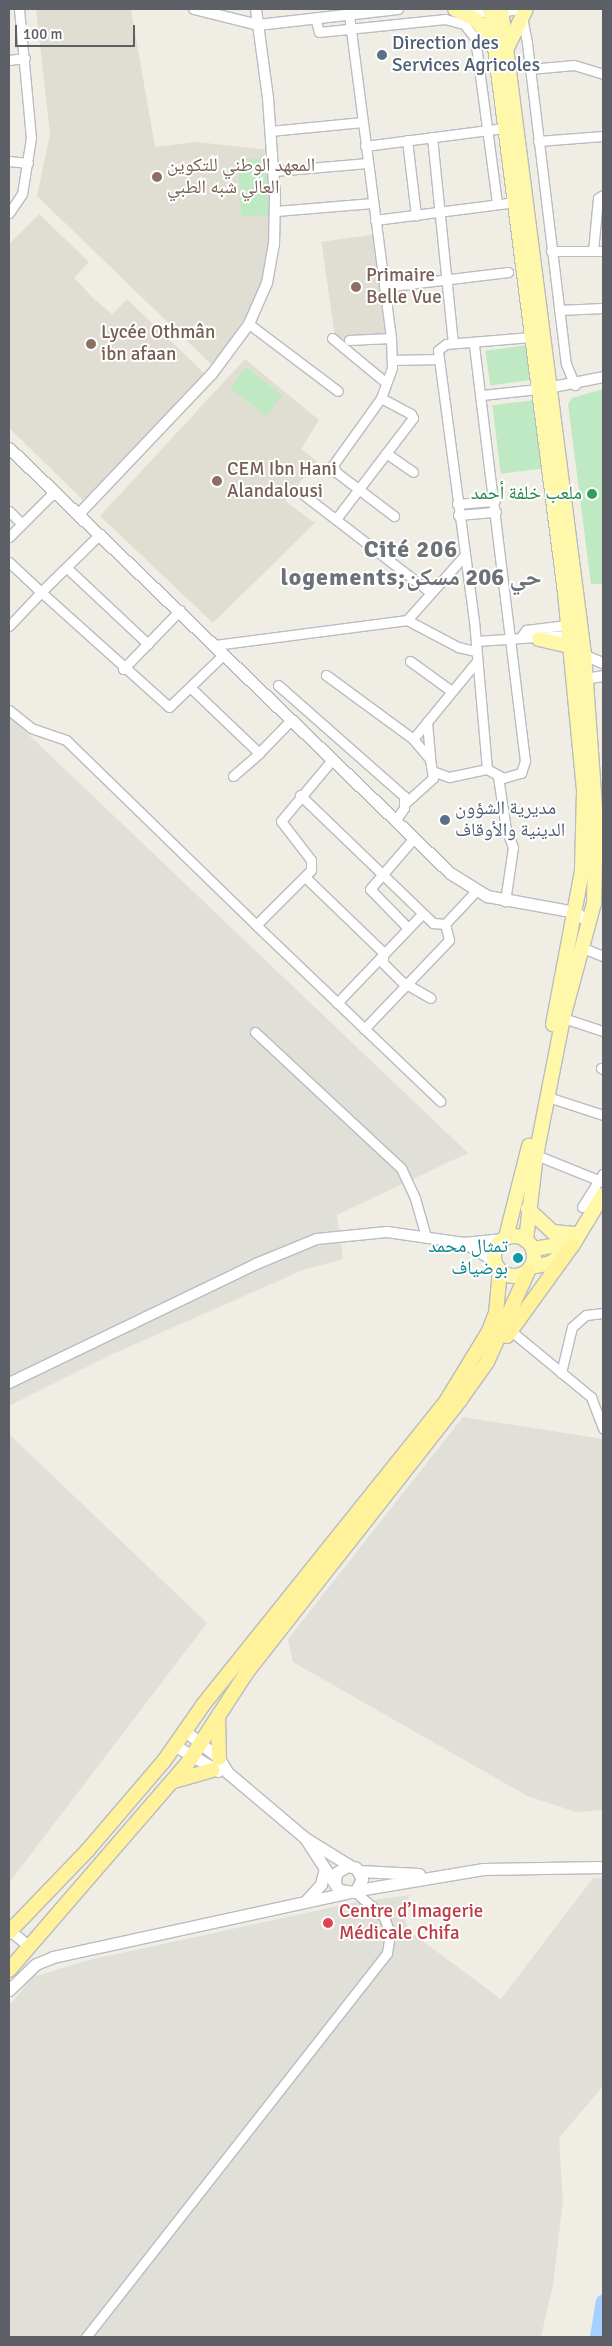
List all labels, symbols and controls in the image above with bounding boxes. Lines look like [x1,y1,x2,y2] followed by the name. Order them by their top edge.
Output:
[18,15,138,47] scale bar
[23,25,63,43] text: 100 m
[392,33,540,77] place label: Direction des Services Agricoles
[376,49,388,61] marker: Direction des Services Agricoles
[167,155,315,199] place label: المعهد الوطني للتكوين العالي شبه الطبي
[151,171,163,183] marker: المعهد الوطني للتكوين العالي شبه الطبي
[366,265,442,309] place label: Primaire Belle Vue
[350,281,362,293] marker: Primaire Belle Vue
[101,322,215,366] place label: Lycée Othmân ibn afaan
[85,338,97,350] marker: Lycée Othmân ibn afaan
[227,459,337,503] place label: CEM Ibn Hani Alandalousi
[211,475,223,487] marker: CEM Ibn Hani Alandalousi
[471,483,582,505] place label: ملعب خلفة أحمد
[586,488,598,500] marker: ملعب خلفة أحمد
[285,536,537,592] district label: Cité 206 logements;حي 206 مسكن
[455,798,565,842] place label: مديرية الشؤون الدينية والأوقاف
[439,814,451,826] marker: مديرية الشؤون الدينية والأوقاف
[428,1236,508,1280] place label: تمثال محمد بوضياف
[512,1252,524,1264] marker: تمثال محمد بوضياف
[339,1901,483,1945] place label: Centre d’Imagerie Médicale Chifa
[321,1916,335,1930] marker: Centre d’Imagerie Médicale Chifa

